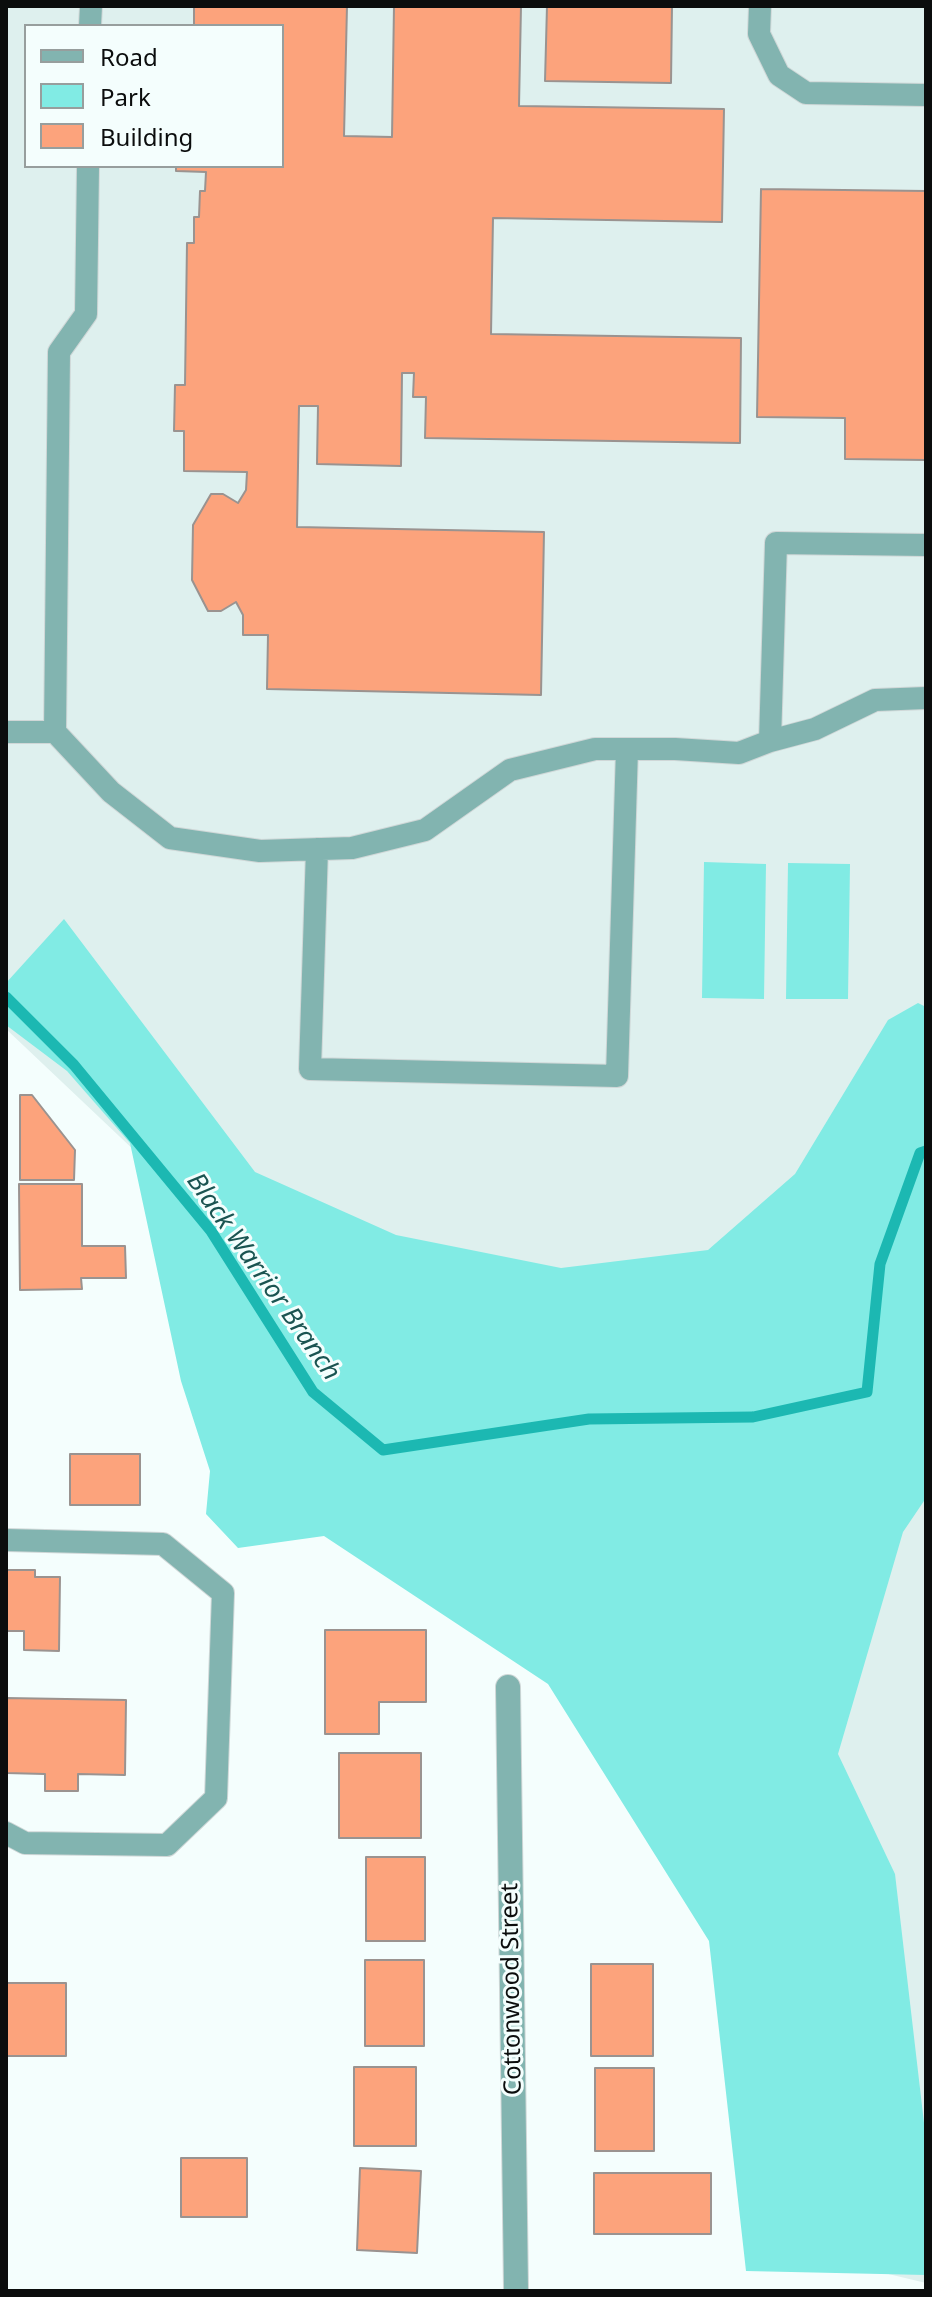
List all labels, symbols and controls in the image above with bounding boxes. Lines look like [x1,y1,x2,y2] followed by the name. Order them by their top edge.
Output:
[24,24,284,168] legend
[100,40,158,73] text: Road
[100,80,151,113] text: Park
[100,120,193,153] text: Building
[180,1167,346,1387] water label: Black Warrior Branch
[496,1883,528,2095] street label: Cottonwood Street

